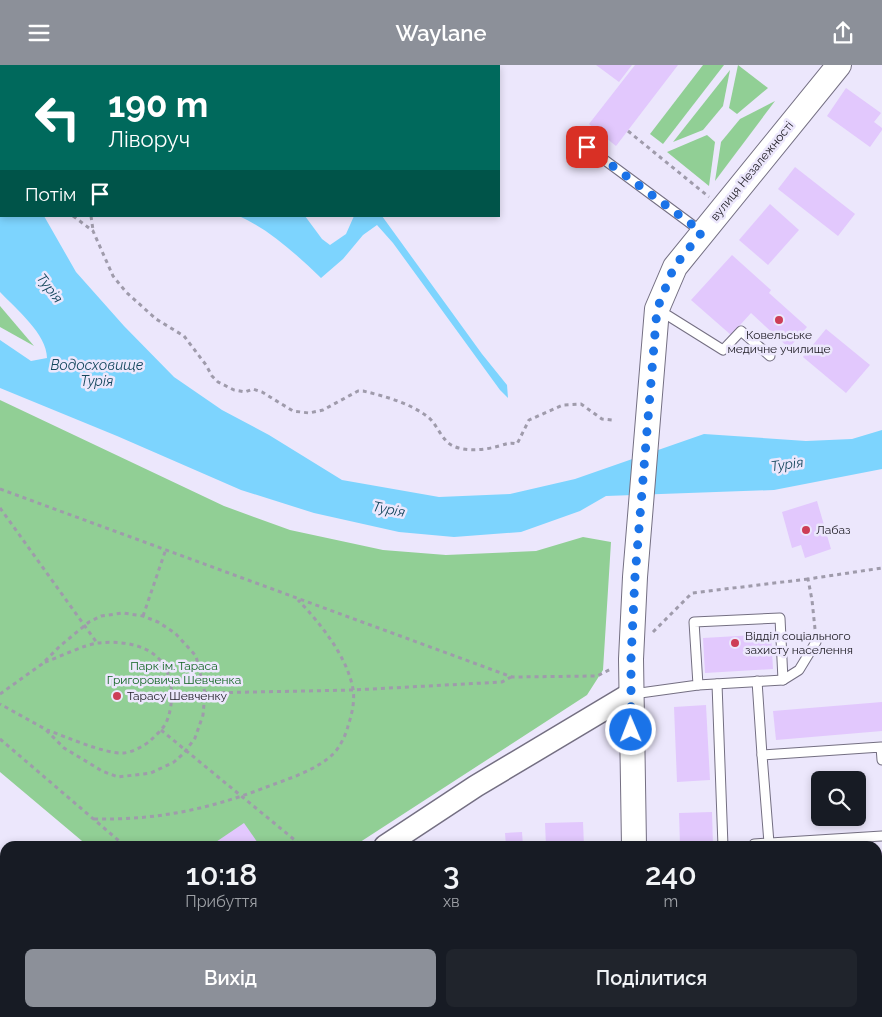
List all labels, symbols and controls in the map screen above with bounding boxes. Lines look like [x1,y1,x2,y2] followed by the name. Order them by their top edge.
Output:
[25,19,53,47] icon: menu
[829,19,857,47] icon: share
[395,20,487,46] text: Waylane
[108,84,208,125] text: 190 m
[25,85,90,150] icon: left
[708,119,796,223] street label: вулиця Незалежності
[108,126,190,152] text: Ліворуч
[566,126,608,168] pin
[573,133,601,161] icon: arrive
[86,180,114,208] icon: arrive
[25,183,76,205] text: Потім
[34,270,67,306] water label: Турія
[773,314,785,326] marker: Ковельське медичне училище
[727,328,831,356] place label: Ковельське медичне училище
[50,357,144,389] water label: Водосховище Турія
[770,454,805,474] water label: Турія
[371,498,407,520] water label: Турія
[816,523,851,537] place label: Лабаз
[800,524,812,536] marker: Лабаз
[745,629,853,657] place label: Відділ соціального захисту населення
[729,637,741,649] marker: Відділ соціального захисту населення
[107,659,241,687] park label: Парк ім. Тараса Григоровича Шевченка
[127,689,228,703] place label: Тарасу Шевченку
[111,690,123,702] marker: Тарасу Шевченку
[604,703,656,755] position arrow
[811,771,866,826] map controls
[811,771,866,826] button: search
[186,857,257,892] text: 10:18
[443,857,459,892] text: 3
[645,857,697,892] text: 240
[185,892,258,911] text: Прибуття
[443,892,460,911] text: хв
[663,892,678,911] text: m
[25,949,436,1007] button: Вихід
[446,949,857,1007] button: Поділитися

